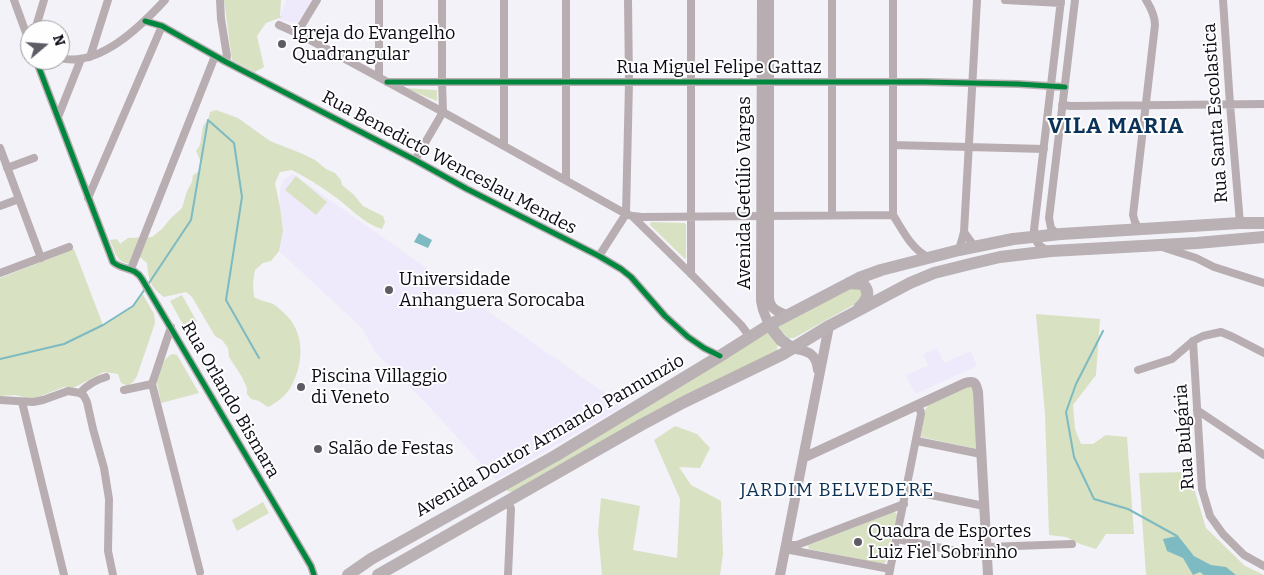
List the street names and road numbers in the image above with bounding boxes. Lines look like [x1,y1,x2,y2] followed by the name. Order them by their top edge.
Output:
[1199,22,1233,204] street label: Rua Santa Escolastica
[616,57,822,79] street label: Rua Miguel Felipe Gattaz
[318,87,580,239] street label: Rua Benedicto Wenceslau Mendes
[734,96,756,290] street label: Avenida Getúlio Vargas
[176,318,284,482] street label: Rua Orlando Bismara
[412,350,688,522] street label: Avenida Doutor Armando Pannunzio
[1171,383,1199,491] street label: Rua Bulgária

